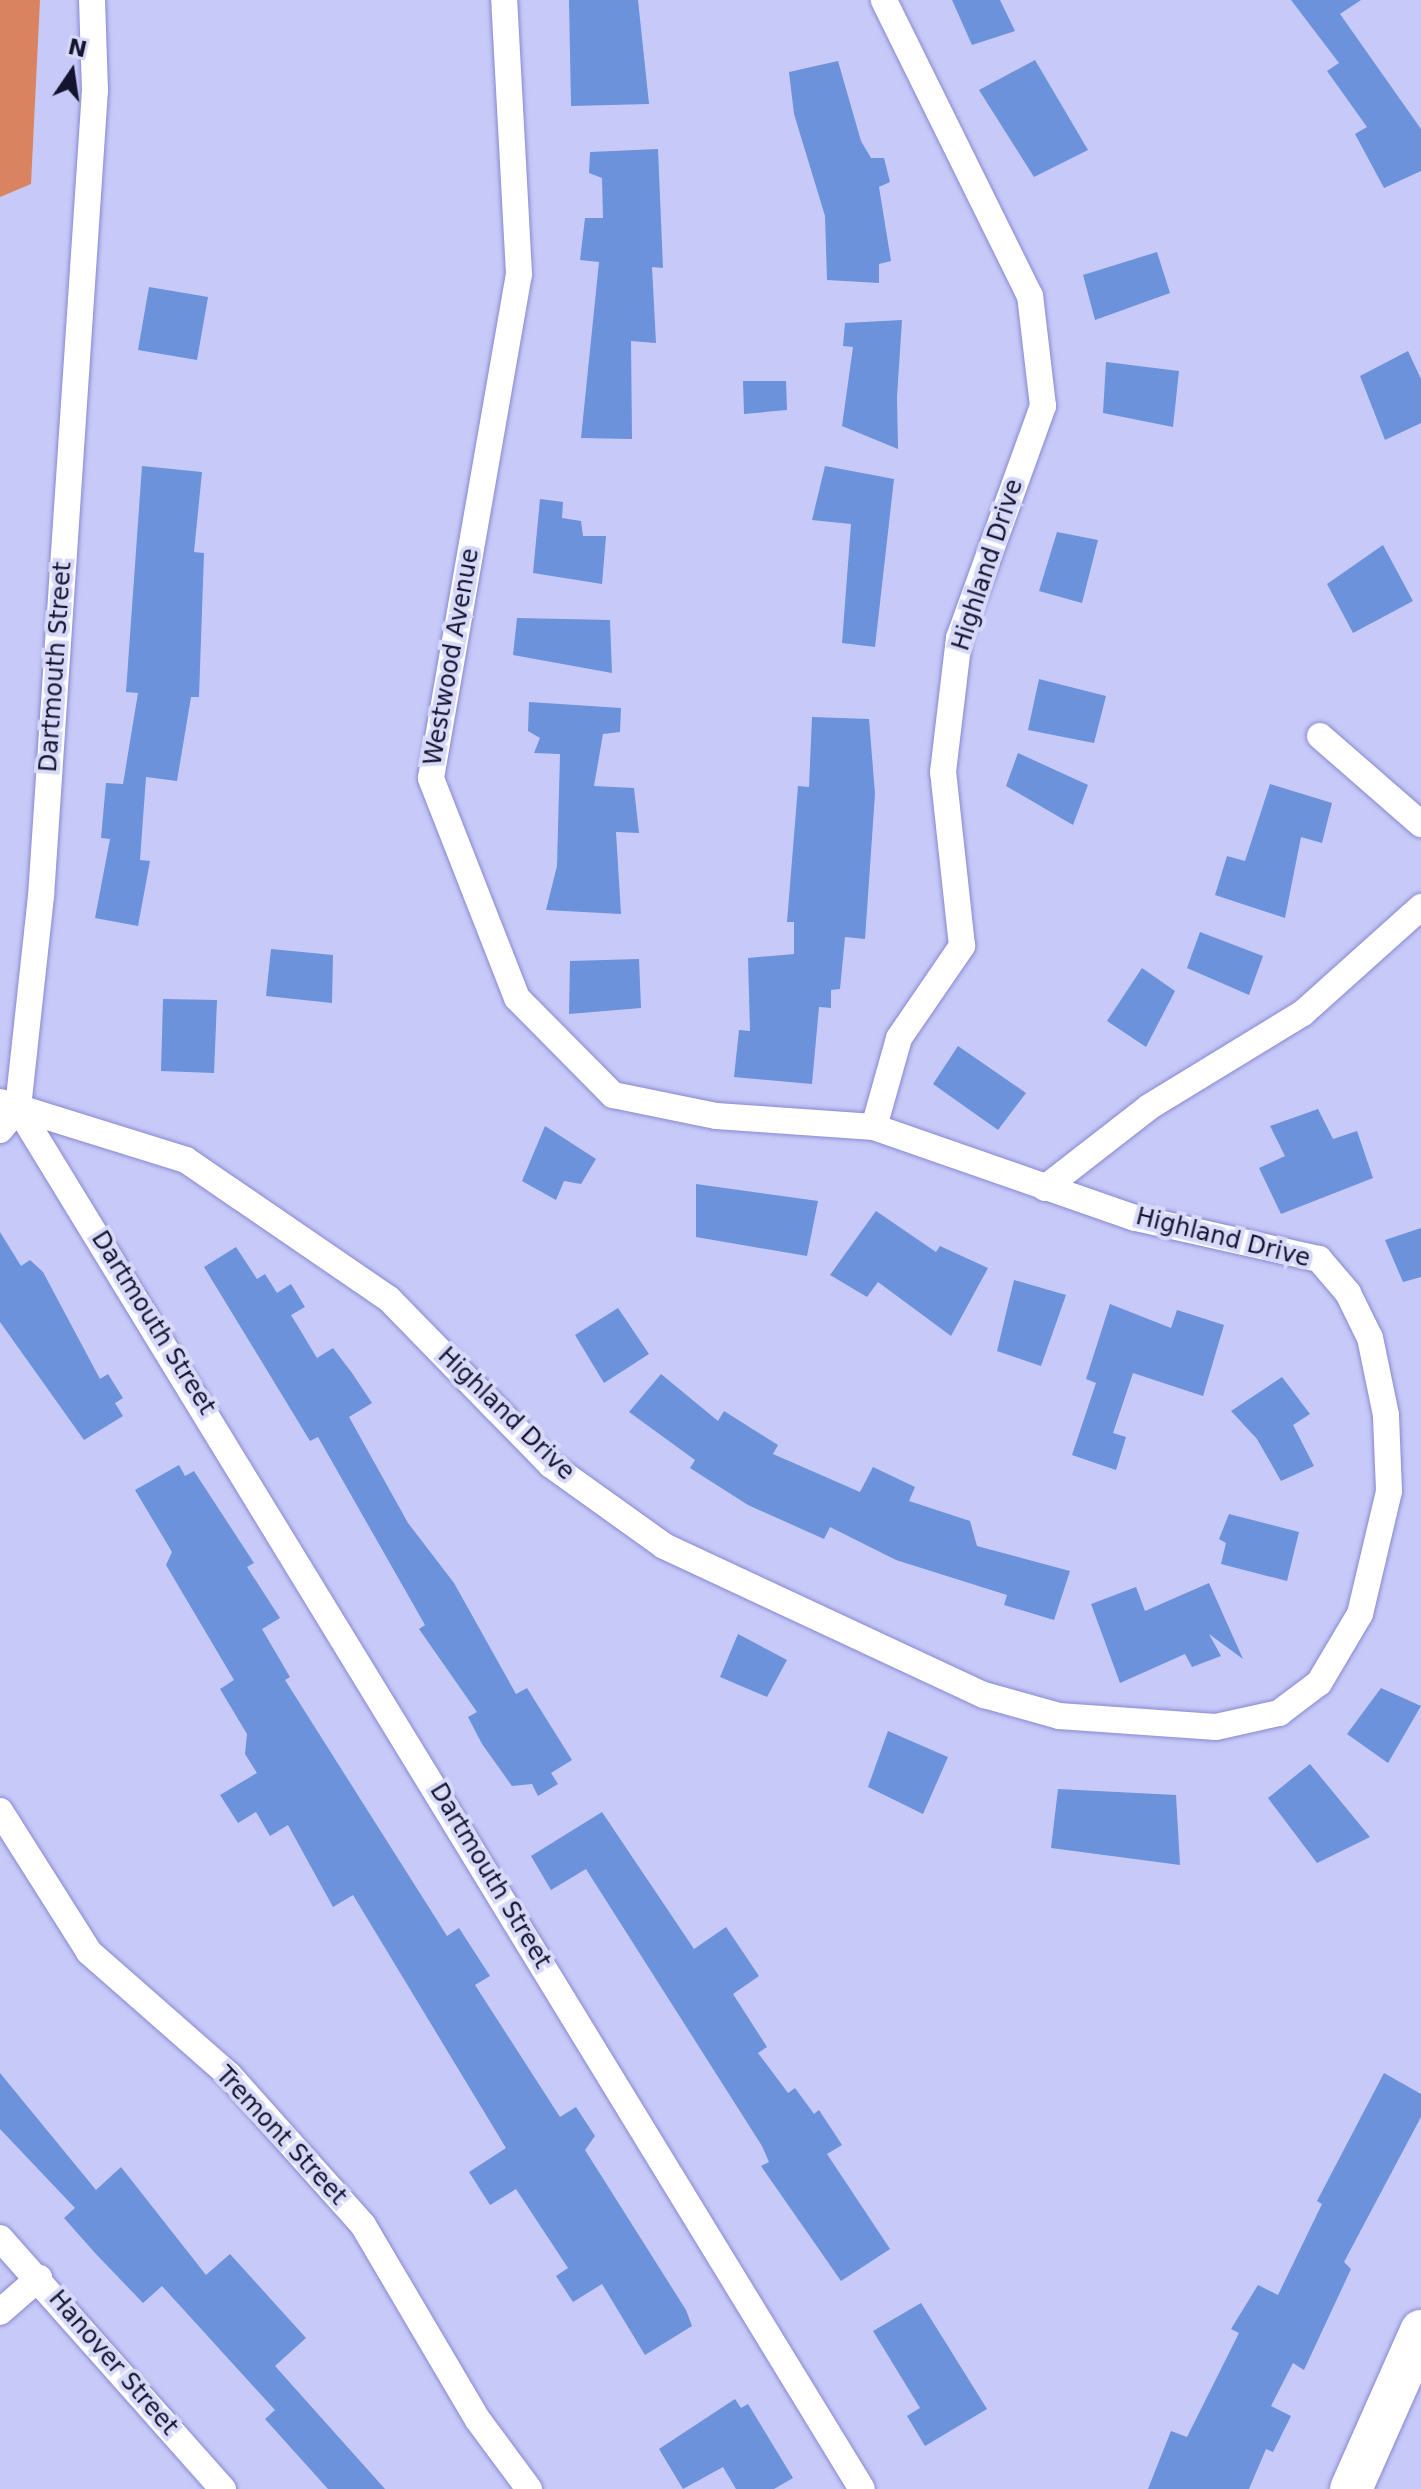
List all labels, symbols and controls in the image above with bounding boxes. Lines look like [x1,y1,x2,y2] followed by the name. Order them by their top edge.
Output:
[32,32,112,112] north arrow
[66,34,89,62] text: N
[947,476,1029,654] street label: Highland Drive
[419,546,485,768] street label: Westwood Avenue
[34,561,78,773] street label: Dartmouth Street
[1133,1202,1313,1274] street label: Highland Drive
[85,1226,221,1420] street label: Dartmouth Street
[432,1342,580,1486] street label: Highland Drive
[423,1778,557,1974] street label: Dartmouth Street
[210,2061,352,2211] street label: Tremont Street
[42,2285,184,2441] street label: Hanover Street

